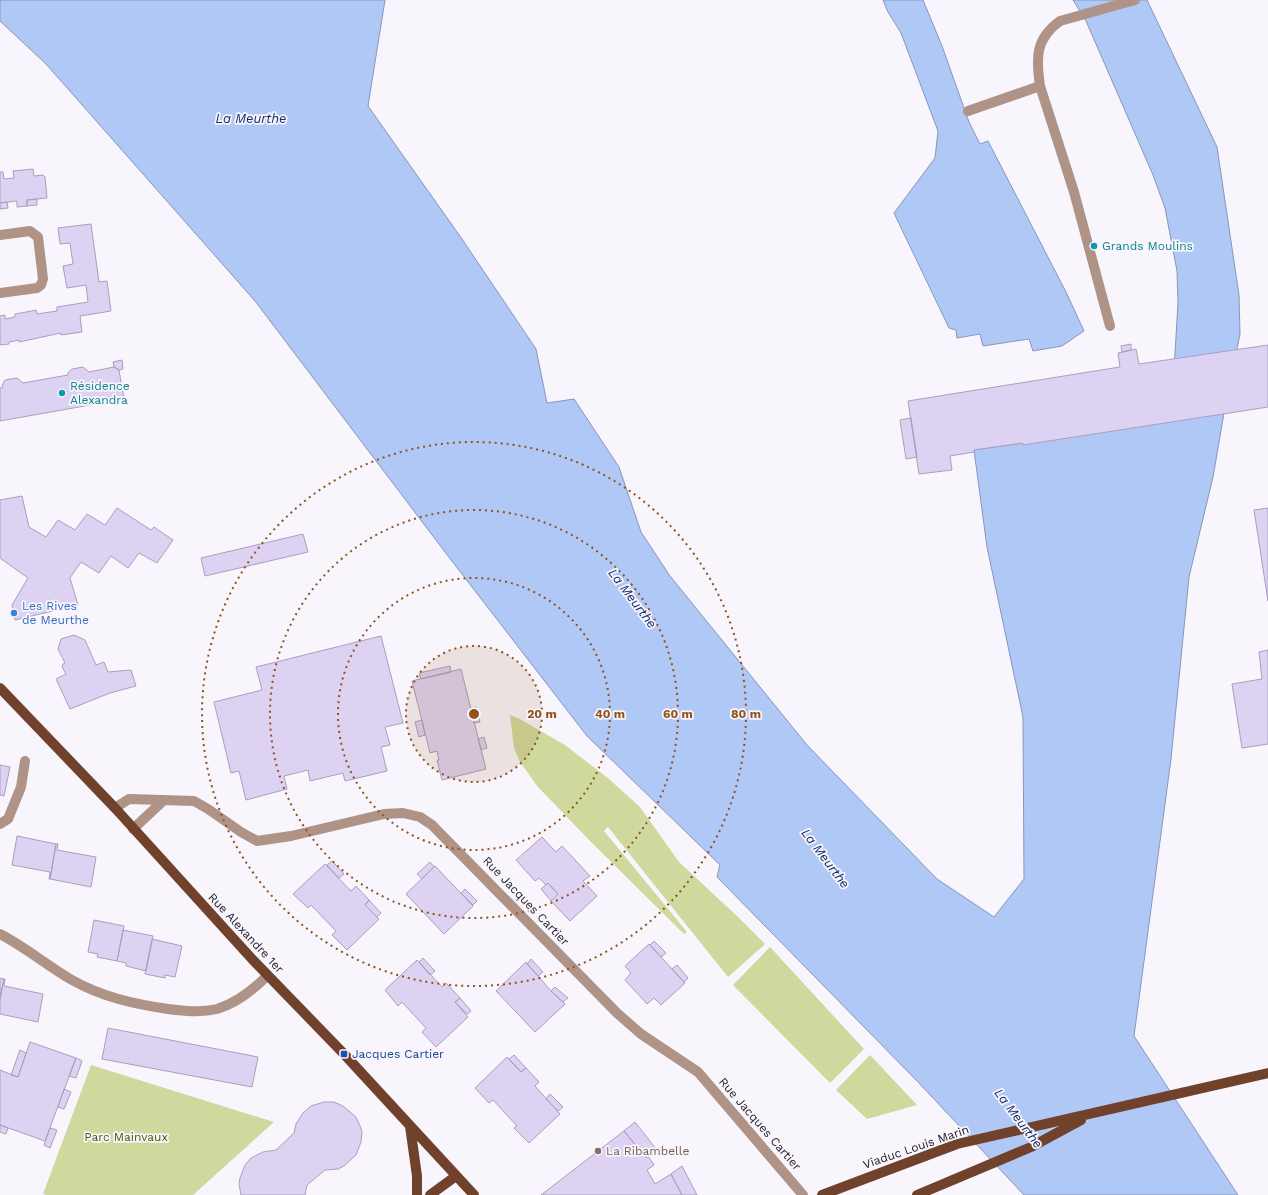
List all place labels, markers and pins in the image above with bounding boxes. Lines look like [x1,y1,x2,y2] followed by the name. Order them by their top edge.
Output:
[1102,239,1193,253] place label: Grands Moulins
[1089,241,1099,251] marker: Grands Moulins
[70,379,130,407] place label: Résidence Alexandra
[57,388,67,398] marker: Résidence Alexandra
[22,599,89,627] place label: Les Rives de Meurthe
[9,608,19,618] marker: Les Rives de Meurthe
[467,707,481,721] centre of rings
[352,1047,444,1061] place label: Jacques Cartier
[339,1049,349,1059] marker: Jacques Cartier
[606,1144,689,1158] place label: La Ribambelle
[593,1146,603,1156] marker: La Ribambelle

